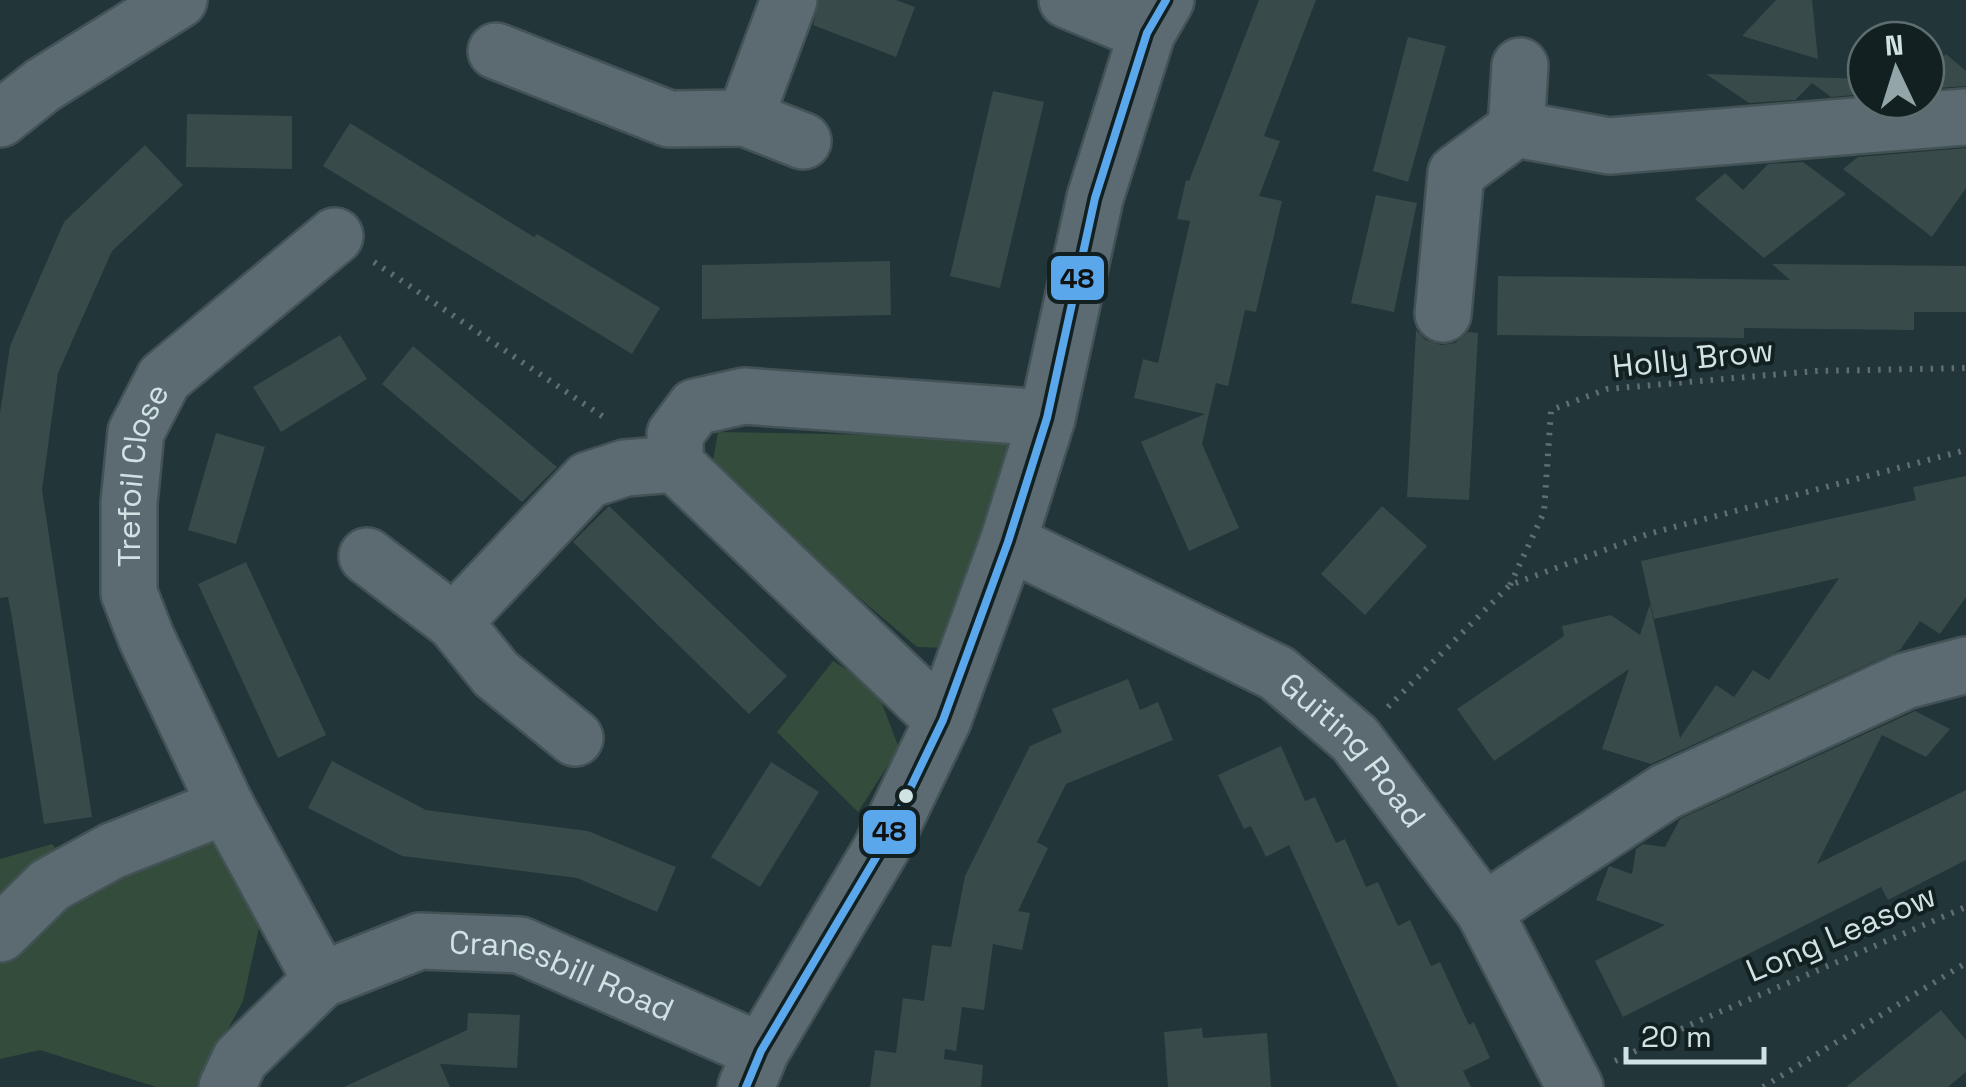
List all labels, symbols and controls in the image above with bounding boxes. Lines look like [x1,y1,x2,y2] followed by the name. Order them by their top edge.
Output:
[1846,20,1946,120] north arrow
[1884,26,1905,64] text: N
[1049,254,1106,302] line badge: 48
[1060,260,1095,296] text: 48
[1610,330,1776,386] street label: Holly Brow
[109,377,178,567] street label: Trefoil Close
[1272,664,1434,836] street label: Guiting Road
[896,786,916,806] unlabelled marker
[861,808,918,856] line badge: 48
[872,813,907,849] text: 48
[1740,875,1942,991] street label: Long Leasow
[448,922,680,1030] street label: Cranesbill Road
[1626,1002,1764,1064] scale bar
[1641,1017,1712,1056] text: 20 m

